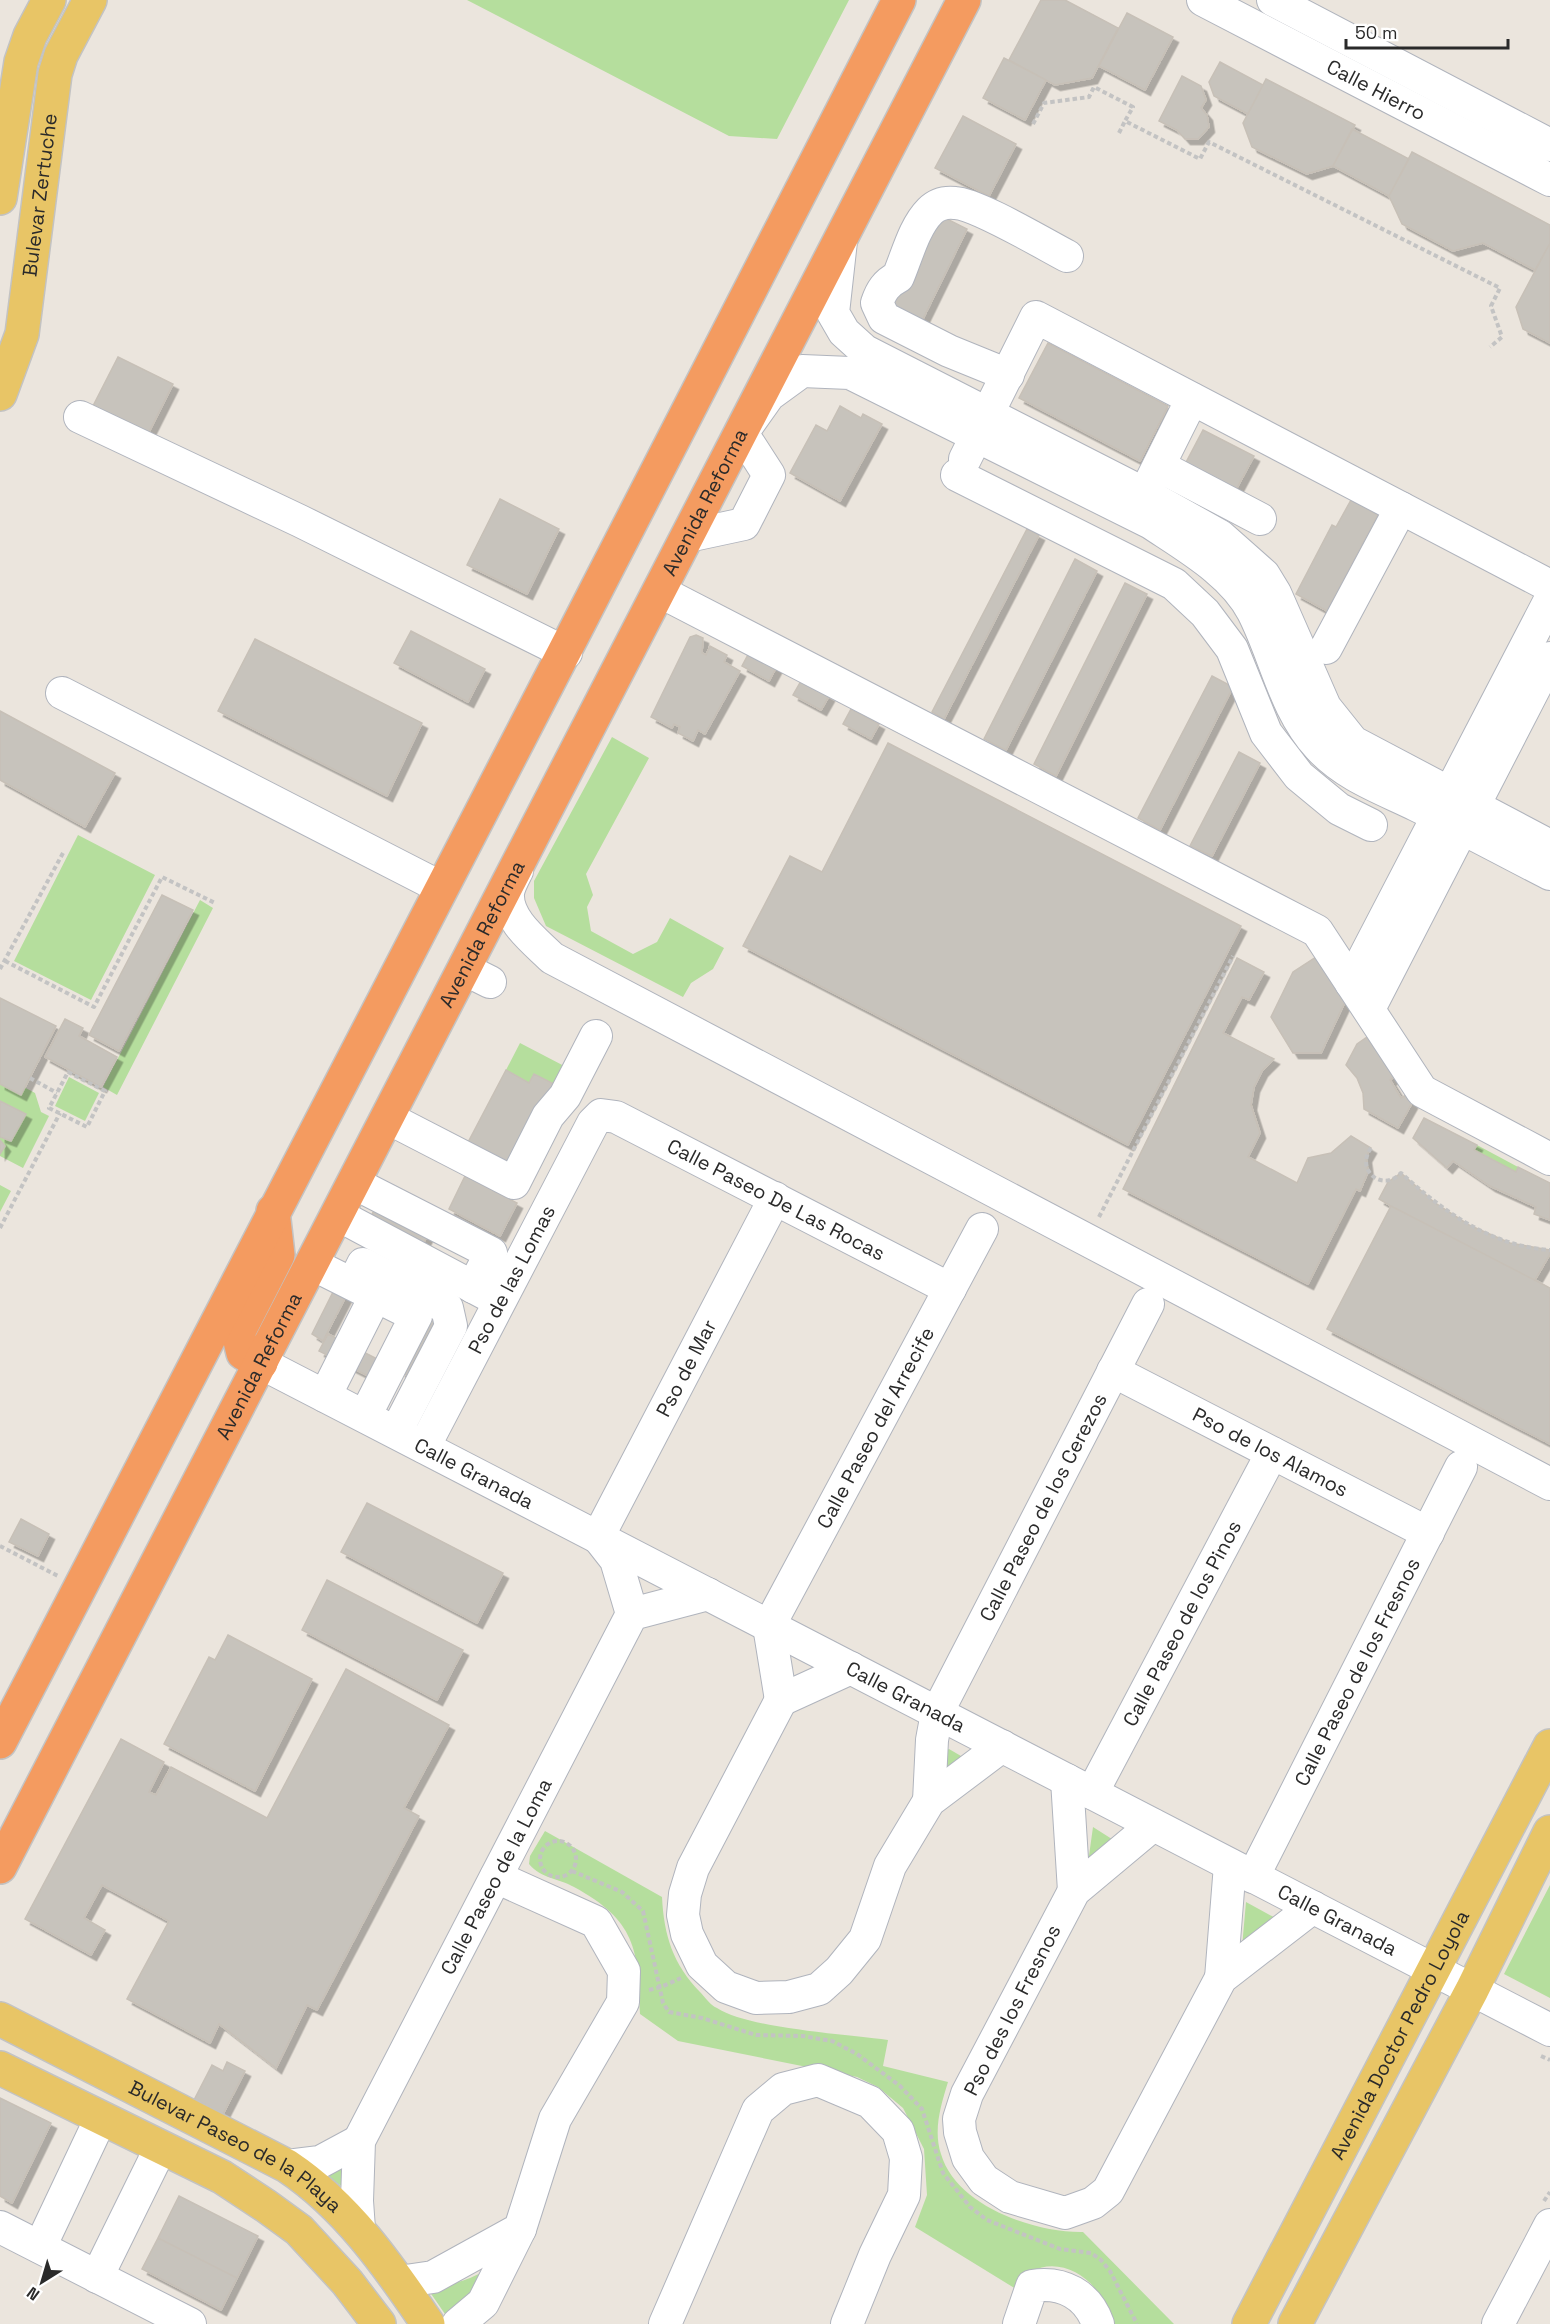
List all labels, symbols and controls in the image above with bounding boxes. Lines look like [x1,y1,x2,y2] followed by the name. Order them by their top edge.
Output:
[1346,12,1508,50] scale bar
[1355,21,1397,44] text: 50 m
[1322,53,1430,126] street label: Calle Hierro
[16,112,63,278] street label: Bulevar Zertuche
[656,424,753,580] street label: Avenida Reforma
[433,856,530,1012] street label: Avenida Reforma
[663,1133,889,1266] street label: Calle Paseo De Las Rocas
[462,1201,561,1358] street label: Pso de las Lomas
[210,1288,308,1444] street label: Avenida Reforma
[650,1315,722,1421] street label: Pso de Mar
[811,1322,940,1533] street label: Calle Paseo del Arrecife
[973,1389,1113,1626] street label: Calle Paseo de los Cerezos
[1188,1401,1353,1503] street label: Pso de los Alamos
[410,1432,538,1515] street label: Calle Granada
[1117,1516,1247,1731] street label: Calle Paseo de los Pinos
[1288,1553,1426,1790] street label: Calle Paseo de los Fresnos
[842,1655,970,1738] street label: Calle Granada
[434,1774,558,1979] street label: Calle Paseo de la Loma
[1273,1878,1402,1962] street label: Calle Granada
[1324,1906,1475,2164] street label: Avenida Doctor Pedro Loyola
[958,1920,1066,2100] street label: Pso des los Fresnos
[124,2074,348,2218] street label: Bulevar Paseo de la Playa
[12,2252,72,2312] north arrow
[23,2282,44,2305] text: N

